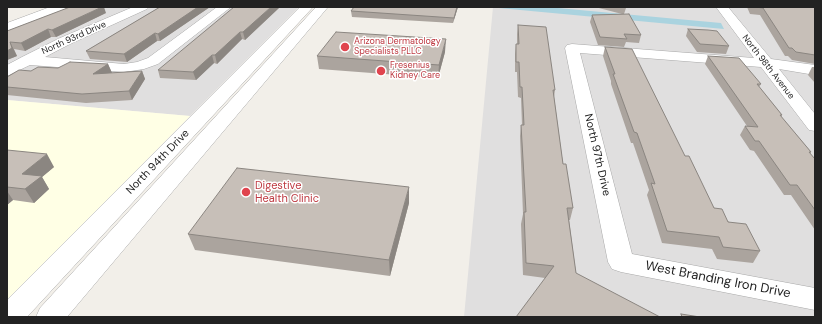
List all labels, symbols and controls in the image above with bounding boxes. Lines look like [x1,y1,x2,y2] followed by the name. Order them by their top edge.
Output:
[40,19,108,57] street label: North 93rd Drive
[740,33,796,101] street label: North 98th Avenue
[354,37,441,58] place label: Arizona Dermatology Specialists PLLC
[339,41,351,53] marker: Arizona Dermatology Specialists PLLC
[390,61,440,82] place label: Fresenius Kidney Care
[375,65,387,77] marker: Fresenius Kidney Care
[581,113,613,197] street label: North 97th Drive
[124,127,192,197] street label: North 94th Drive
[255,179,319,205] place label: Digestive Health Clinic
[240,186,252,198] marker: Digestive Health Clinic
[644,258,792,302] street label: West Branding Iron Drive

